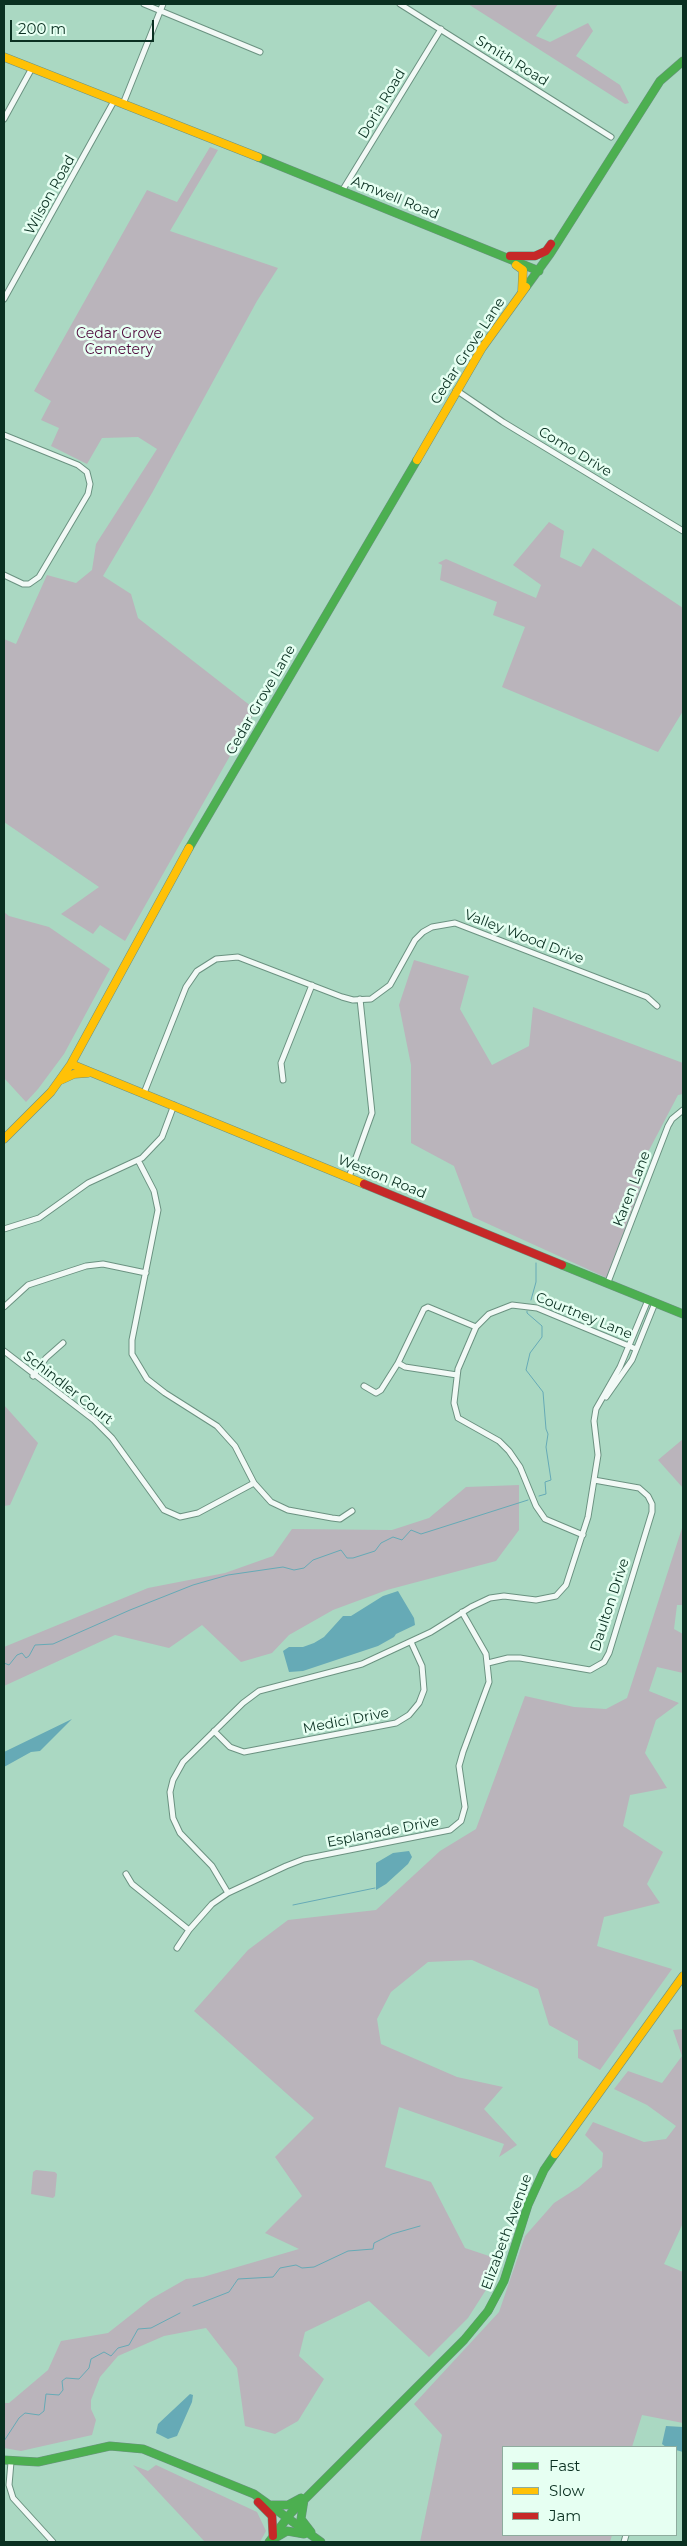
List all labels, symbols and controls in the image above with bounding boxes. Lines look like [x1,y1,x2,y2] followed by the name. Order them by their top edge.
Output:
[12,10,156,42] scale bar
[18,19,66,38] text: 200 m
[473,32,551,90] street label: Smith Road
[355,66,409,142] street label: Doria Road
[21,152,79,238] street label: Wilson Road
[349,173,441,223] street label: Amwell Road
[427,294,509,408] street label: Cedar Grove Lane
[76,326,162,358] park label: Cedar Grove Cemetery
[535,424,615,480] street label: Como Drive
[223,642,299,758] street label: Cedar Grove Lane
[462,906,586,968] street label: Valley Wood Drive
[610,1149,654,1229] street label: Karen Lane
[335,1152,429,1202] street label: Weston Road
[533,1289,635,1343] street label: Courtney Lane
[20,1348,116,1428] street label: Schindler Court
[587,1556,633,1654] street label: Daulton Drive
[302,1704,390,1738] street label: Medici Drive
[326,1813,440,1851] street label: Esplanade Drive
[478,2172,536,2292] street label: Elizabeth Avenue
[502,2446,677,2536] legend
[549,2456,580,2475] text: Fast
[549,2481,585,2500] text: Slow
[549,2506,581,2525] text: Jam

